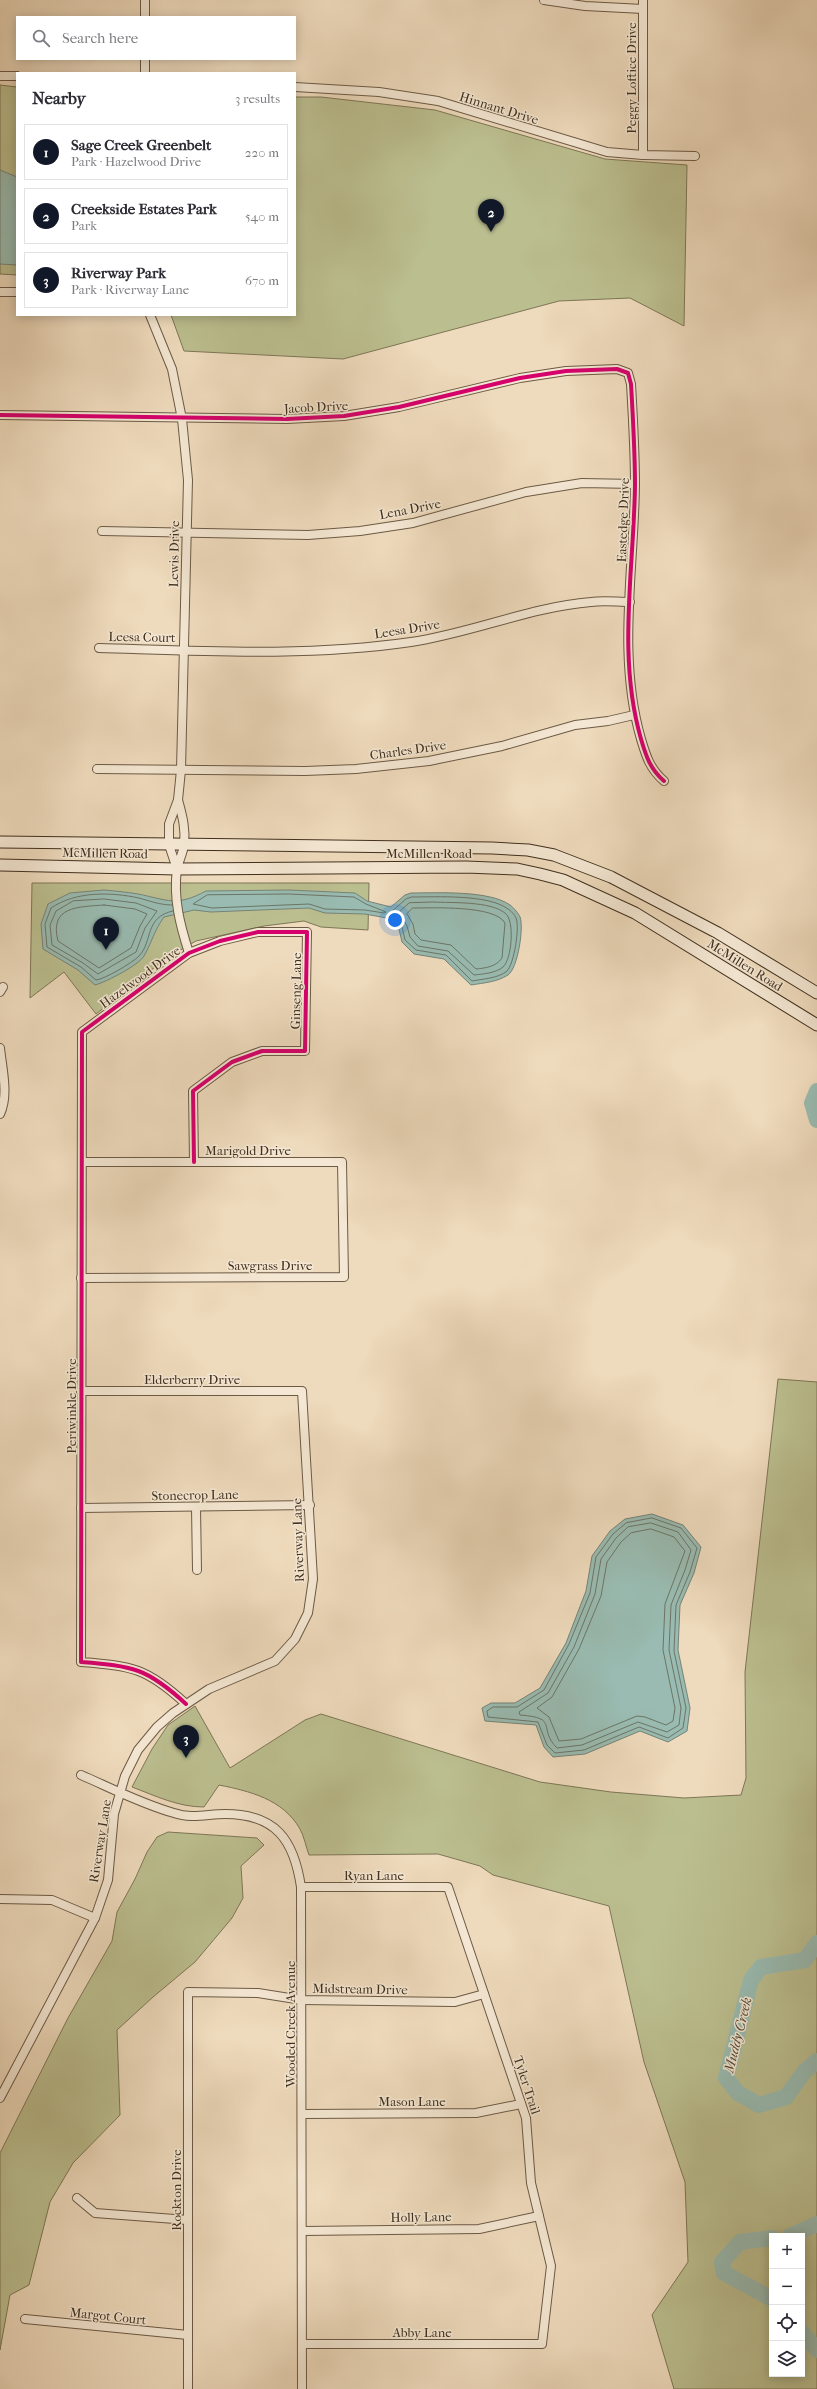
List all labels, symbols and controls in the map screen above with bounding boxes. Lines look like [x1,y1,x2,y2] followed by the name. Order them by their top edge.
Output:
[16,16,296,60] search box
[624,22,639,134] street label: Peggy Loftice Drive
[30,27,52,49] icon: search
[62,29,138,47] text: Search here
[32,88,86,108] text: Nearby
[458,89,541,127] street label: Hinnant Drive
[235,91,280,106] text: 3 results
[71,136,211,154] text: Sage Creek Greenbelt
[44,145,48,160] text: 1
[245,145,279,160] text: 220 m
[71,154,201,169] text: Park · Hazelwood Drive
[478,199,504,232] pin: 2
[71,200,217,218] text: Creekside Estates Park
[43,209,49,224] text: 2
[245,209,279,224] text: 540 m
[71,218,97,233] text: Park
[71,264,166,282] text: Riverway Park
[43,273,49,288] text: 3
[245,273,279,288] text: 670 m
[71,282,189,297] text: Park · Riverway Lane
[283,398,349,416] street label: Jacob Drive
[614,477,632,563] street label: Eastedge Drive
[378,496,443,522] street label: Lena Drive
[166,520,182,588] street label: Lewis Drive
[373,616,441,642] street label: Leesa Drive
[108,629,176,645] street label: Leesa Court
[369,737,448,763] street label: Charles Drive
[62,845,149,861] street label: McMillen Road
[386,846,473,861] street label: McMillen Road
[385,910,405,930] your location
[93,917,119,950] pin: 1
[705,936,786,995] street label: McMillen Road
[97,942,184,1011] street label: Hazelwood Drive
[288,952,304,1030] street label: Ginseng Lane
[205,1143,291,1158] street label: Marigold Drive
[228,1258,313,1273] street label: Sawgrass Drive
[64,1358,79,1454] street label: Periwinkle Drive
[144,1372,241,1387] street label: Elderberry Drive
[151,1487,239,1503] street label: Stonecrop Lane
[289,1497,307,1582] street label: Riverway Lane
[173,1725,199,1758] pin: 3
[86,1798,114,1884] street label: Riverway Lane
[344,1868,404,1883] street label: Ryan Lane
[283,1960,298,2088] street label: Wooded Creek Avenue
[312,1981,408,1997] street label: Midstream Drive
[720,1995,756,2076] water label: Muddy Creek
[511,2054,544,2116] street label: Tyler Trail
[378,2094,446,2109] street label: Mason Lane
[169,2149,184,2231] street label: Rockton Drive
[390,2209,452,2225] street label: Holly Lane
[769,2233,805,2377] map controls
[769,2233,805,2269] button: +
[769,2269,805,2305] button: −
[69,2305,147,2328] street label: Margot Court
[769,2305,805,2341] button: locate
[391,2325,452,2340] street label: Abby Lane
[769,2341,805,2377] button: layers

